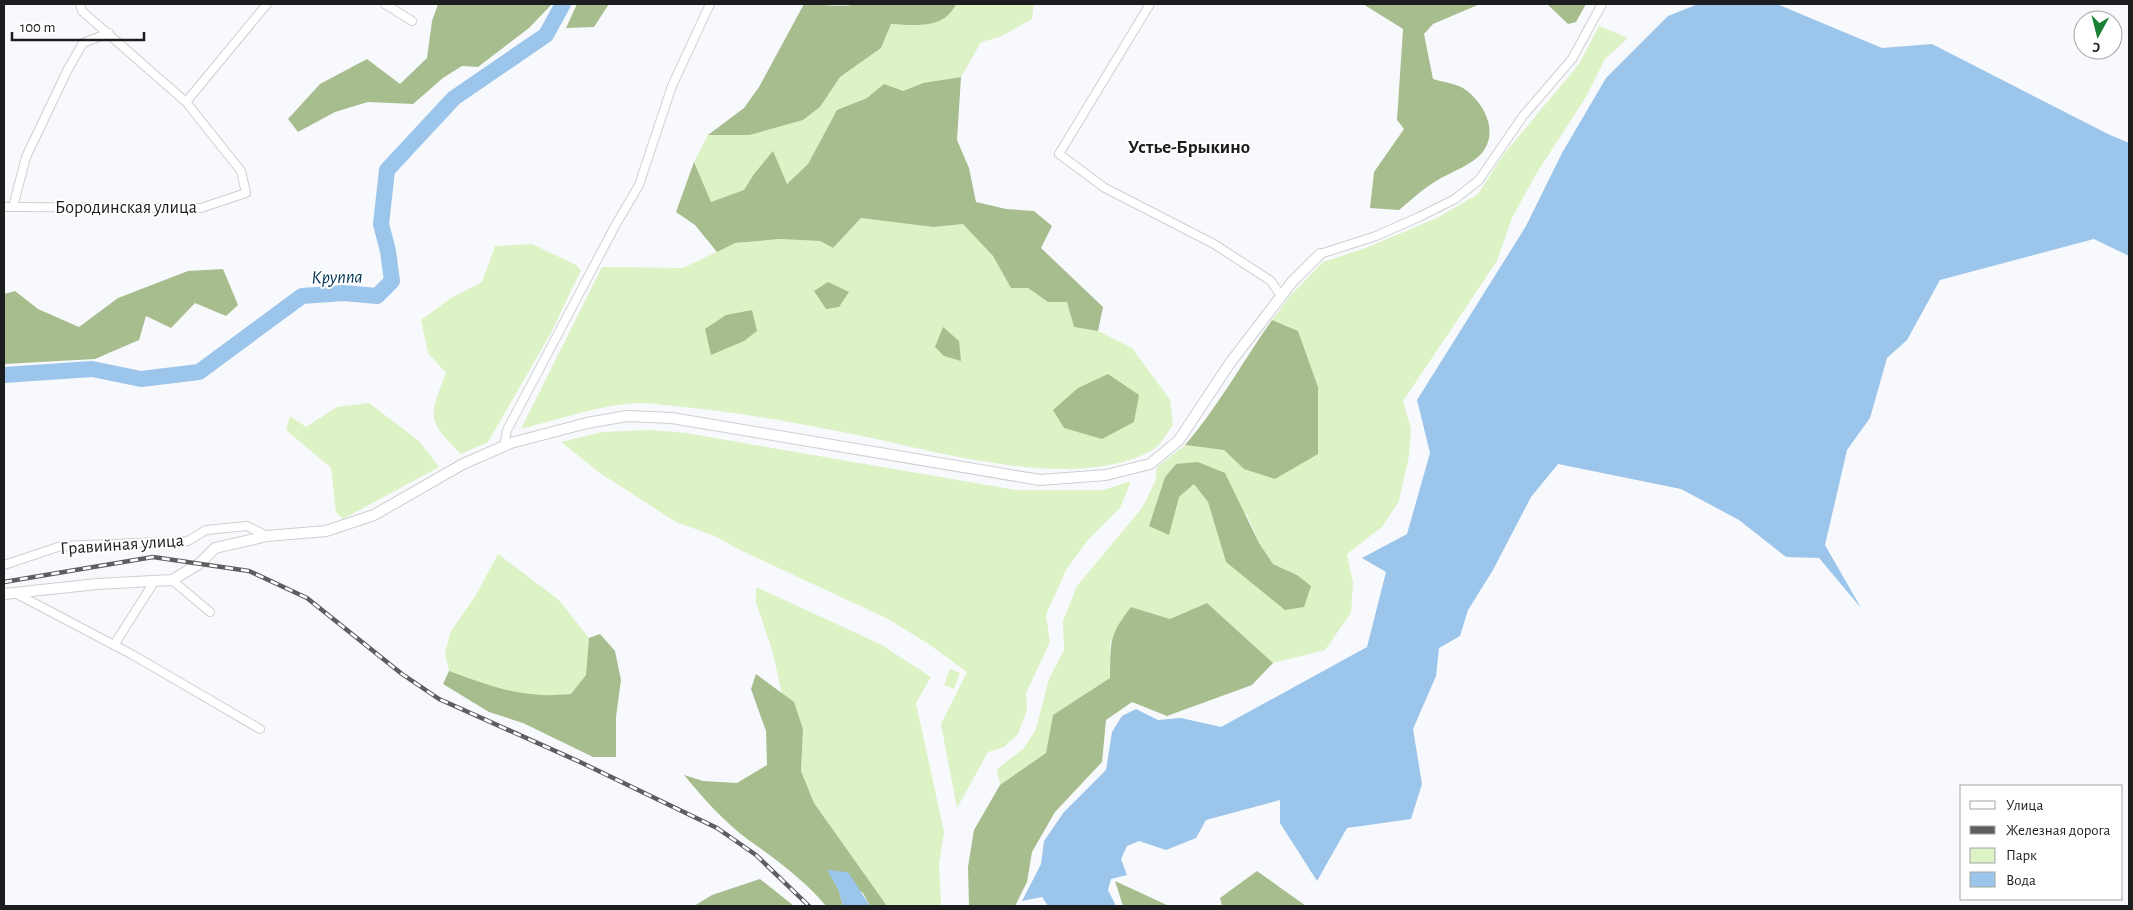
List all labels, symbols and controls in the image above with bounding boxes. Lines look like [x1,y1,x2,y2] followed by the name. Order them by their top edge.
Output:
[12,10,145,42] scale bar
[2073,10,2123,60] north arrow
[20,20,55,35] text: 100 m
[2092,39,2101,54] text: С
[1128,138,1250,157] district label: Устье-Брыкино
[55,199,197,217] street label: Бородинская улица
[311,268,363,287] water label: Круппа
[60,532,185,558] street label: Гравийная улица
[1960,785,2123,900] legend
[2006,798,2043,813] text: Улица
[2006,823,2111,838] text: Железная дорога
[2006,848,2037,863] text: Парк
[2006,873,2036,888] text: Вода

